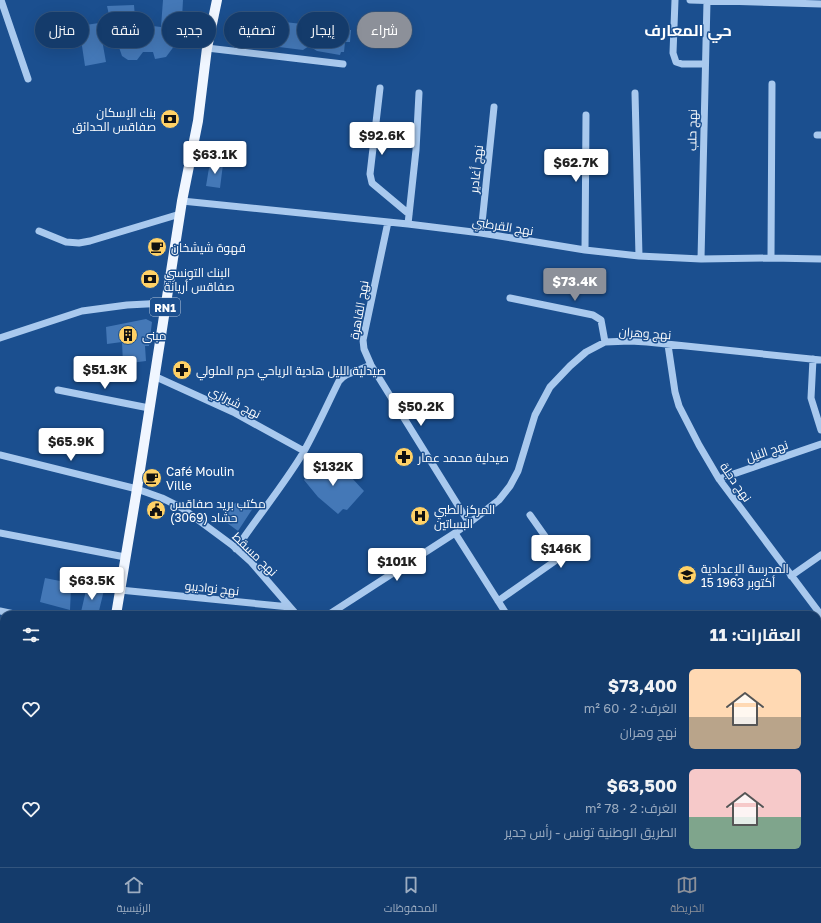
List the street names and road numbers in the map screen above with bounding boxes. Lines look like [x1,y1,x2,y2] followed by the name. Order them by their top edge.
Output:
[684,109,701,151] street label: نهج حلب
[466,144,487,195] street label: نهج أغادير
[471,214,535,241] street label: نهج القرطبي
[346,279,373,341] street label: نهج القاهرة
[150,298,180,316] road number: RN1
[618,324,672,343] street label: نهج وهران
[205,383,263,424] street label: نهج شيرازي
[744,437,790,466] street label: نهج النيل
[716,459,755,505] street label: نهج دجلة
[229,529,281,580] street label: نهج مسقط
[184,578,240,599] street label: نهج نواديبو

